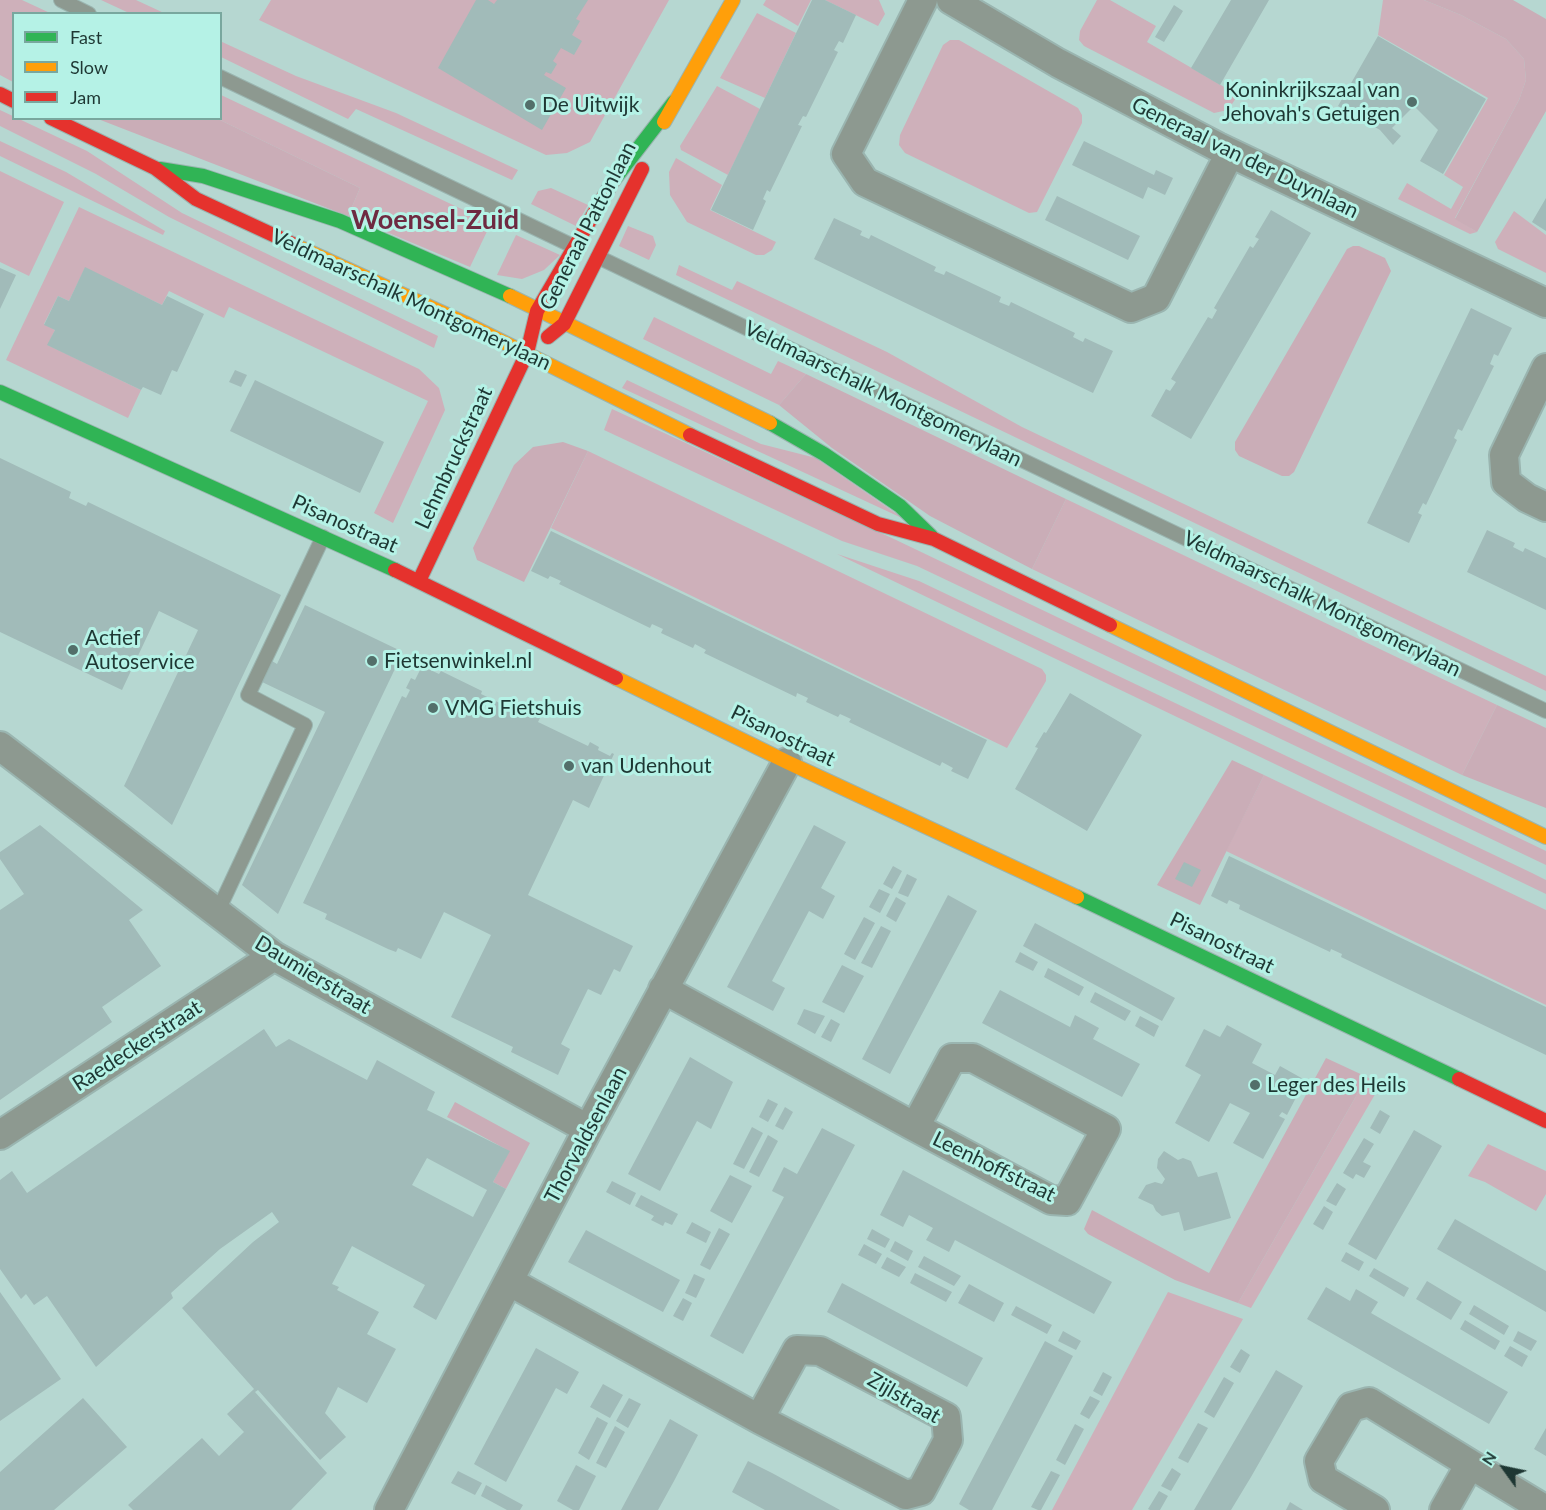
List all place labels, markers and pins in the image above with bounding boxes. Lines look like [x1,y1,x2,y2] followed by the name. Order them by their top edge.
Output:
[1222,77,1400,127] place label: Koninkrijkszaal van Jehovah's Getuigen
[542,92,639,118] place label: De Uitwijk
[1405,95,1419,109] marker: Koninkrijkszaal van Jehovah's Getuigen
[523,98,537,112] marker: De Uitwijk
[85,625,195,675] place label: Actief Autoservice
[66,643,80,657] marker: Actief Autoservice
[384,648,532,674] place label: Fietsenwinkel.nl
[365,654,379,668] marker: Fietsenwinkel.nl
[445,695,581,721] place label: VMG Fietshuis
[426,701,440,715] marker: VMG Fietshuis
[581,753,712,779] place label: van Udenhout
[562,759,576,773] marker: van Udenhout
[1267,1072,1406,1098] place label: Leger des Heils
[1248,1078,1262,1092] marker: Leger des Heils

